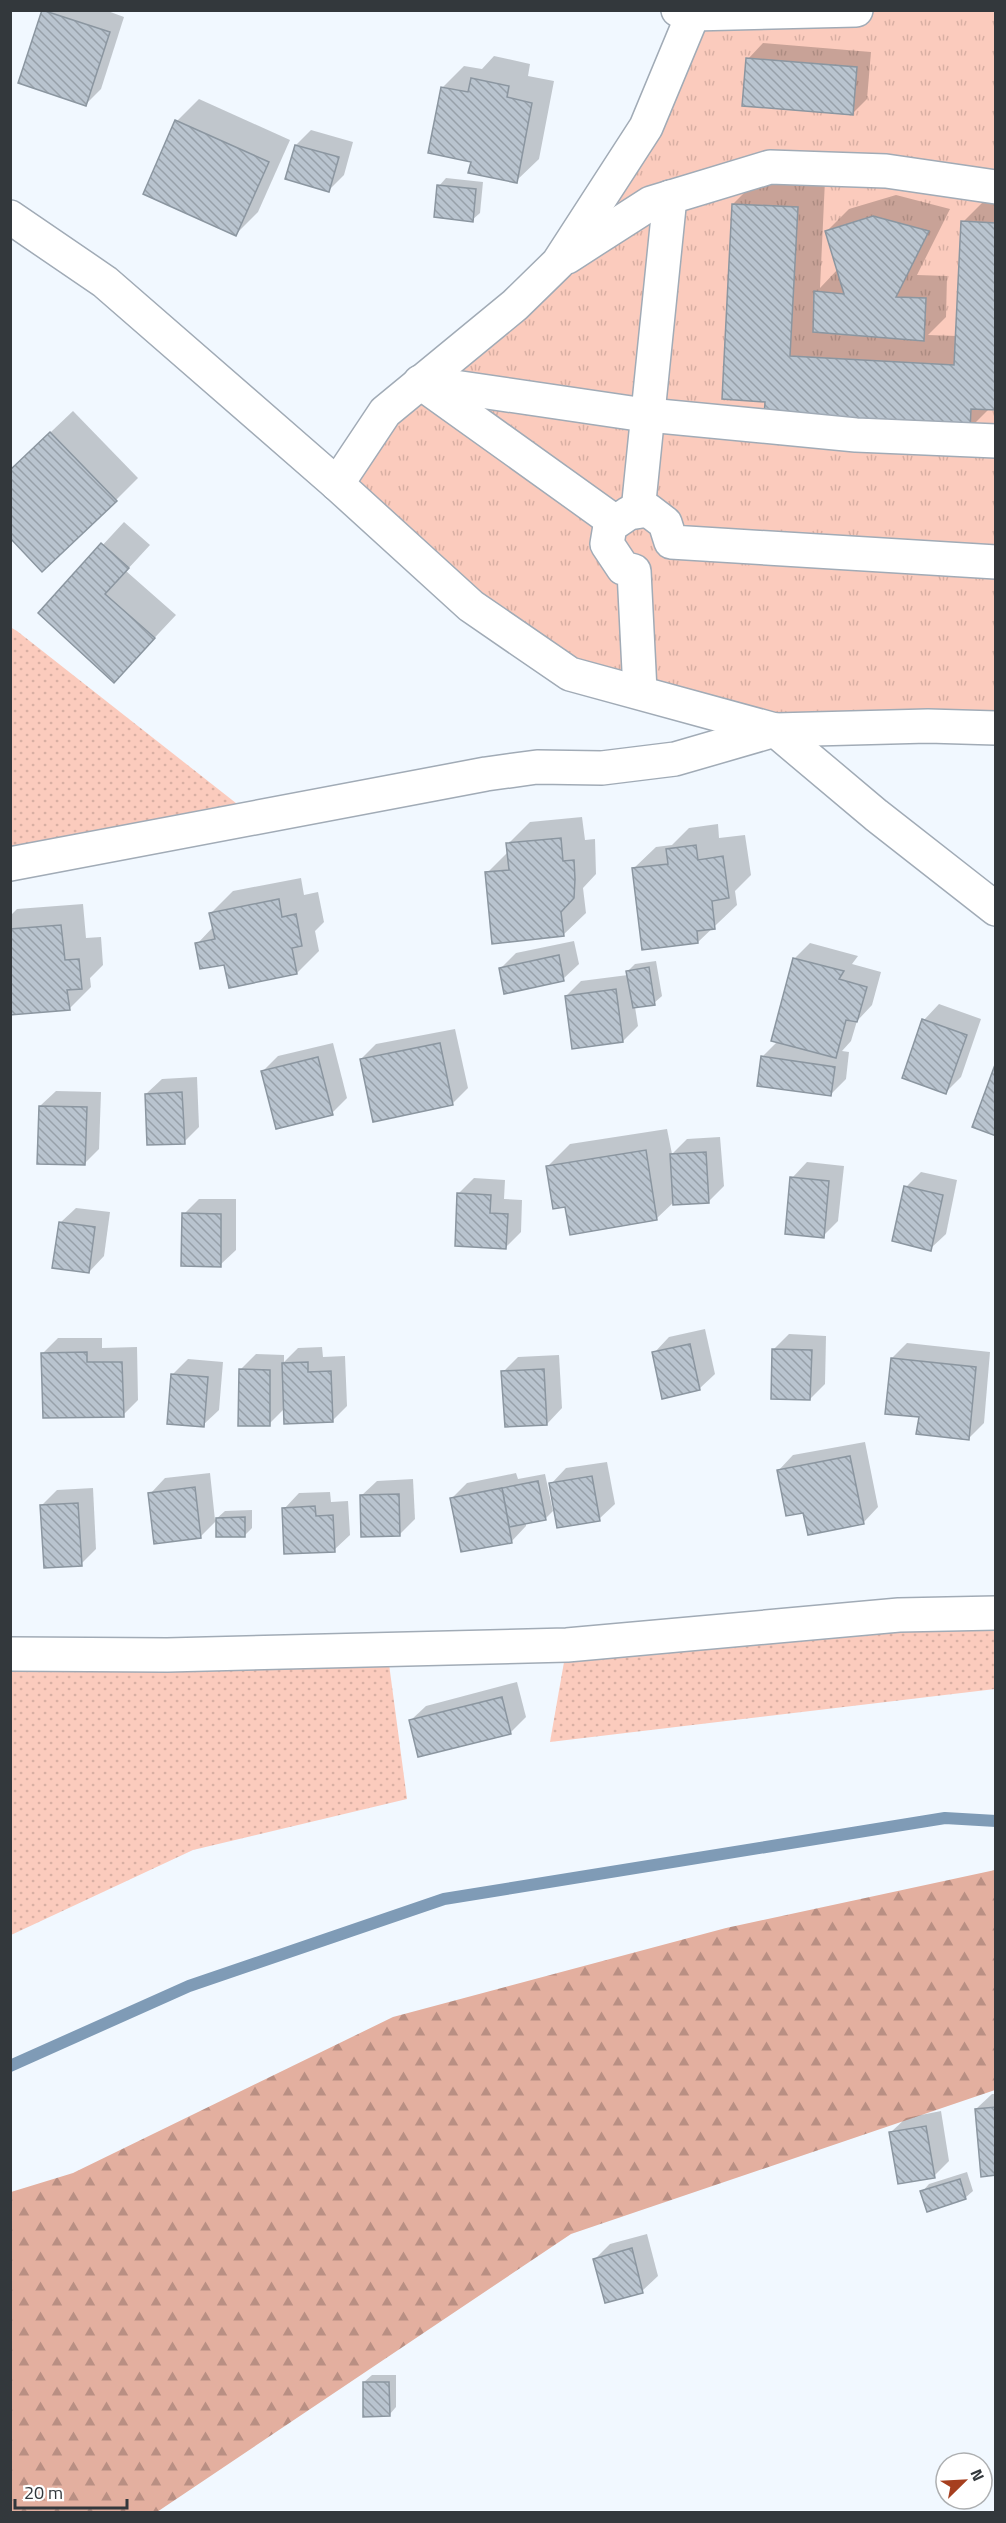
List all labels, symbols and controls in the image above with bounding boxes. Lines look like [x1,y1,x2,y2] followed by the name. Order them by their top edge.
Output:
[934,2451,994,2511] north arrow
[964,2465,991,2485] text: N
[15,2472,128,2510] scale bar
[24,2479,63,2506] text: 20 m

